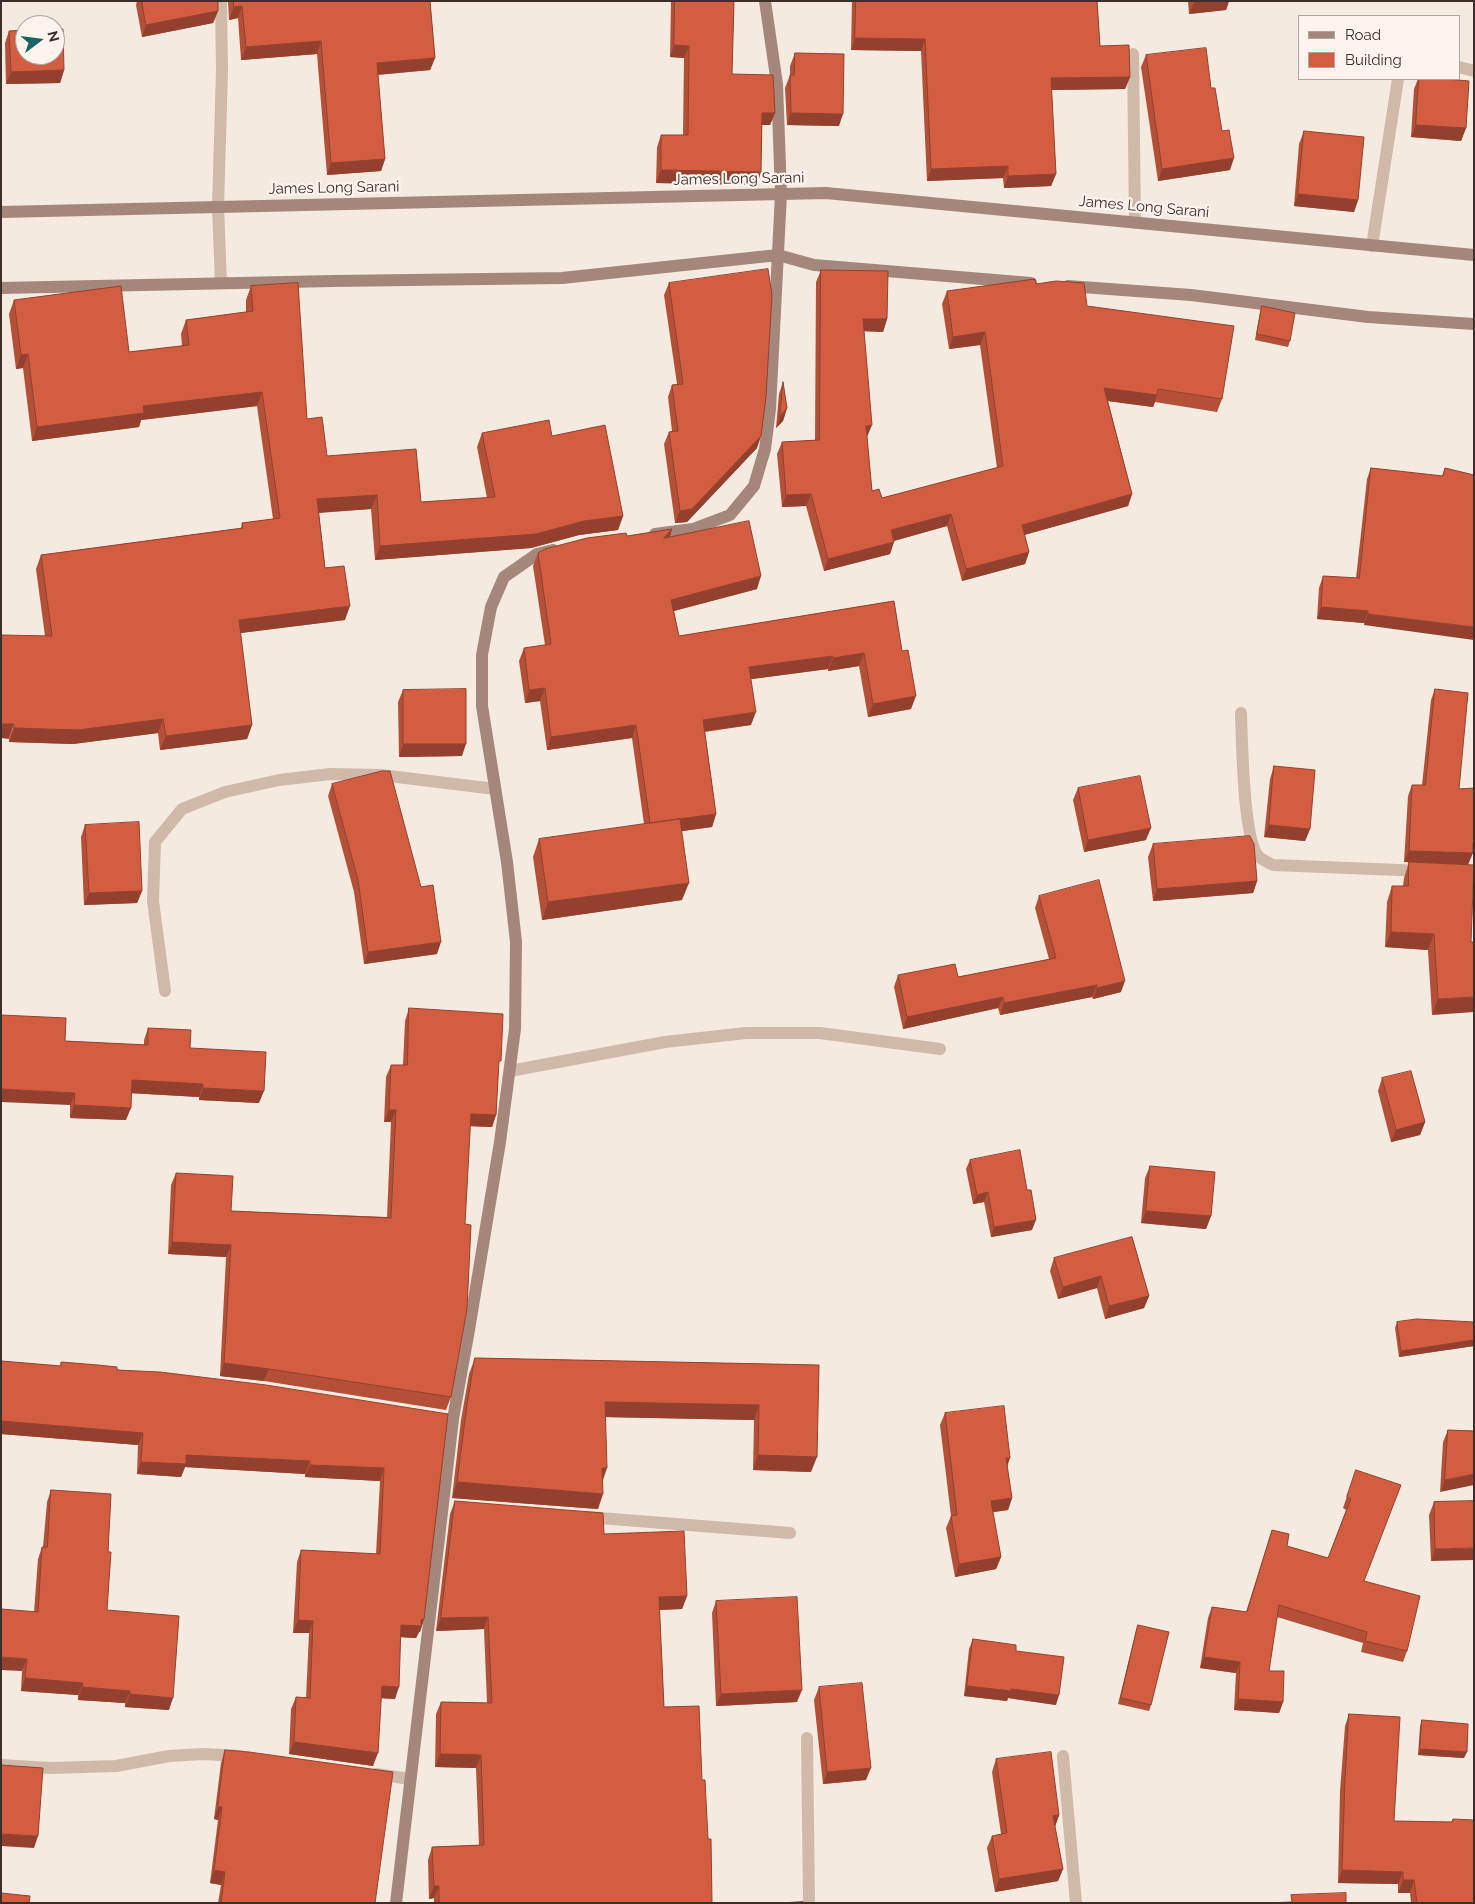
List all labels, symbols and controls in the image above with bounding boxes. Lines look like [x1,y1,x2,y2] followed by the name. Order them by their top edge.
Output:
[15,15,65,65] north arrow
[1298,15,1460,80] legend
[1345,26,1381,44] text: Road
[44,29,63,44] text: N
[1345,51,1402,69] text: Building
[673,169,805,189] street label: James Long Sarani
[268,178,400,198] street label: James Long Sarani
[1078,192,1210,222] street label: James Long Sarani

